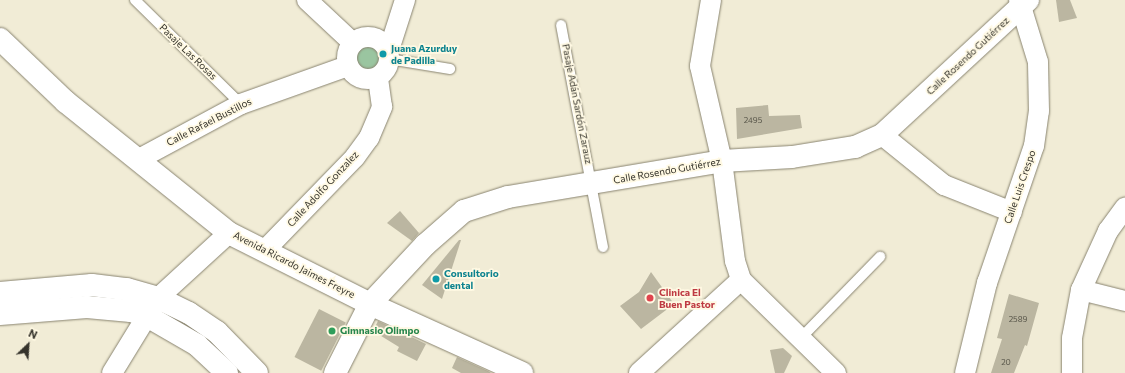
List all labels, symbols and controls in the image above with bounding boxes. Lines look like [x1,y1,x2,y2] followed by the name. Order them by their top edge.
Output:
[924,15,1012,97] street label: Calle Rosendo Gutiérrez
[157,22,219,82] street label: Pasaje Las Rosas
[391,42,457,66] place label: Juana Azurduy de Padilla
[559,43,595,165] street label: Pasaje Adán Sardón Zarauz
[378,49,388,59] marker: Juana Azurduy de Padilla
[164,95,254,149] street label: Calle Rafael Bustillos
[744,116,762,126] house number: 2495
[285,149,361,229] street label: Calle Adolfo Gonzalez
[1002,149,1038,225] street label: Calle Luis Crespo
[612,156,722,186] street label: Calle Rosendo Gutiérrez
[231,229,357,301] street label: Avenida Ricardo Jaimes Freyre
[444,267,499,290] place label: Consultorio dental
[431,274,441,284] marker: Consultorio dental
[659,286,715,310] place label: Clinica El Buen Pastor
[644,292,656,304] marker: Clinica El Buen Pastor
[1009,315,1027,325] house number: 2589
[8,325,48,365] north arrow
[340,325,419,337] place label: Gimnasio Olimpo
[27,326,40,341] text: N
[327,326,337,336] marker: Gimnasio Olimpo
[1001,358,1011,368] house number: 20

